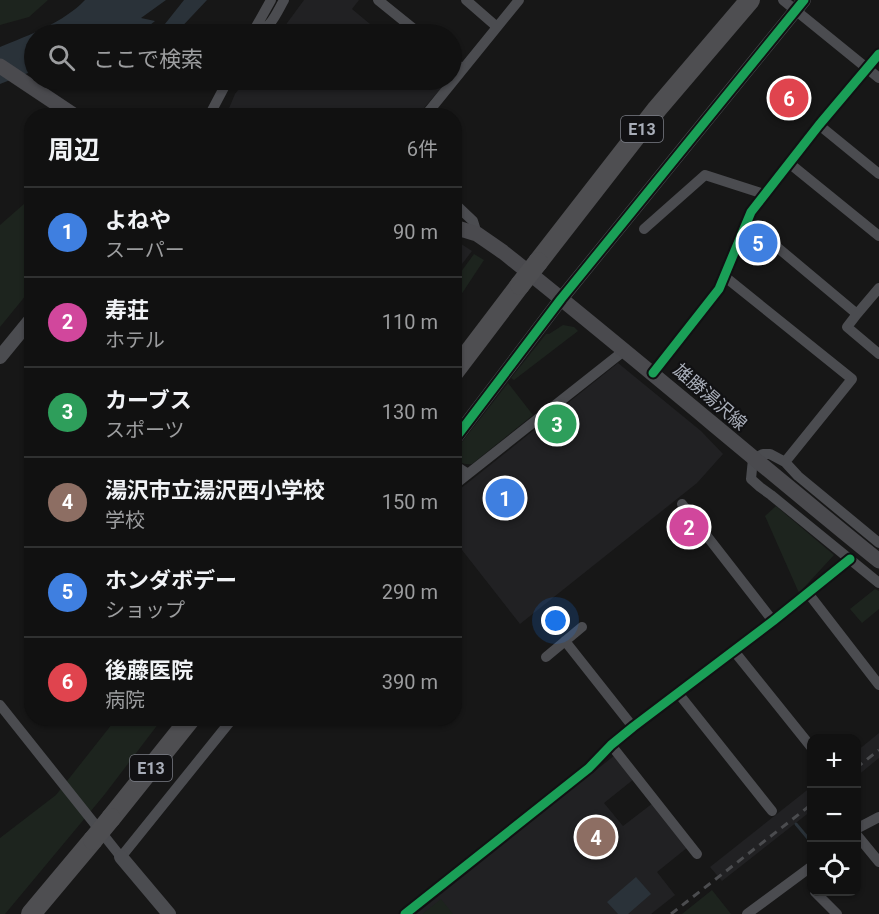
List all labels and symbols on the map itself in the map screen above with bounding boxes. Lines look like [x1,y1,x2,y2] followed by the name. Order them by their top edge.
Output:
[770,76,808,120] pin: 6
[621,116,663,142] road number: E13
[738,220,777,266] pin: 5
[669,359,751,434] street label: 雄勝湯沢線
[538,402,576,446] pin: 3
[486,476,524,520] pin: 1
[670,504,708,550] pin: 2
[541,606,570,635] your location
[130,755,172,781] road number: E13
[576,814,616,860] pin: 4

